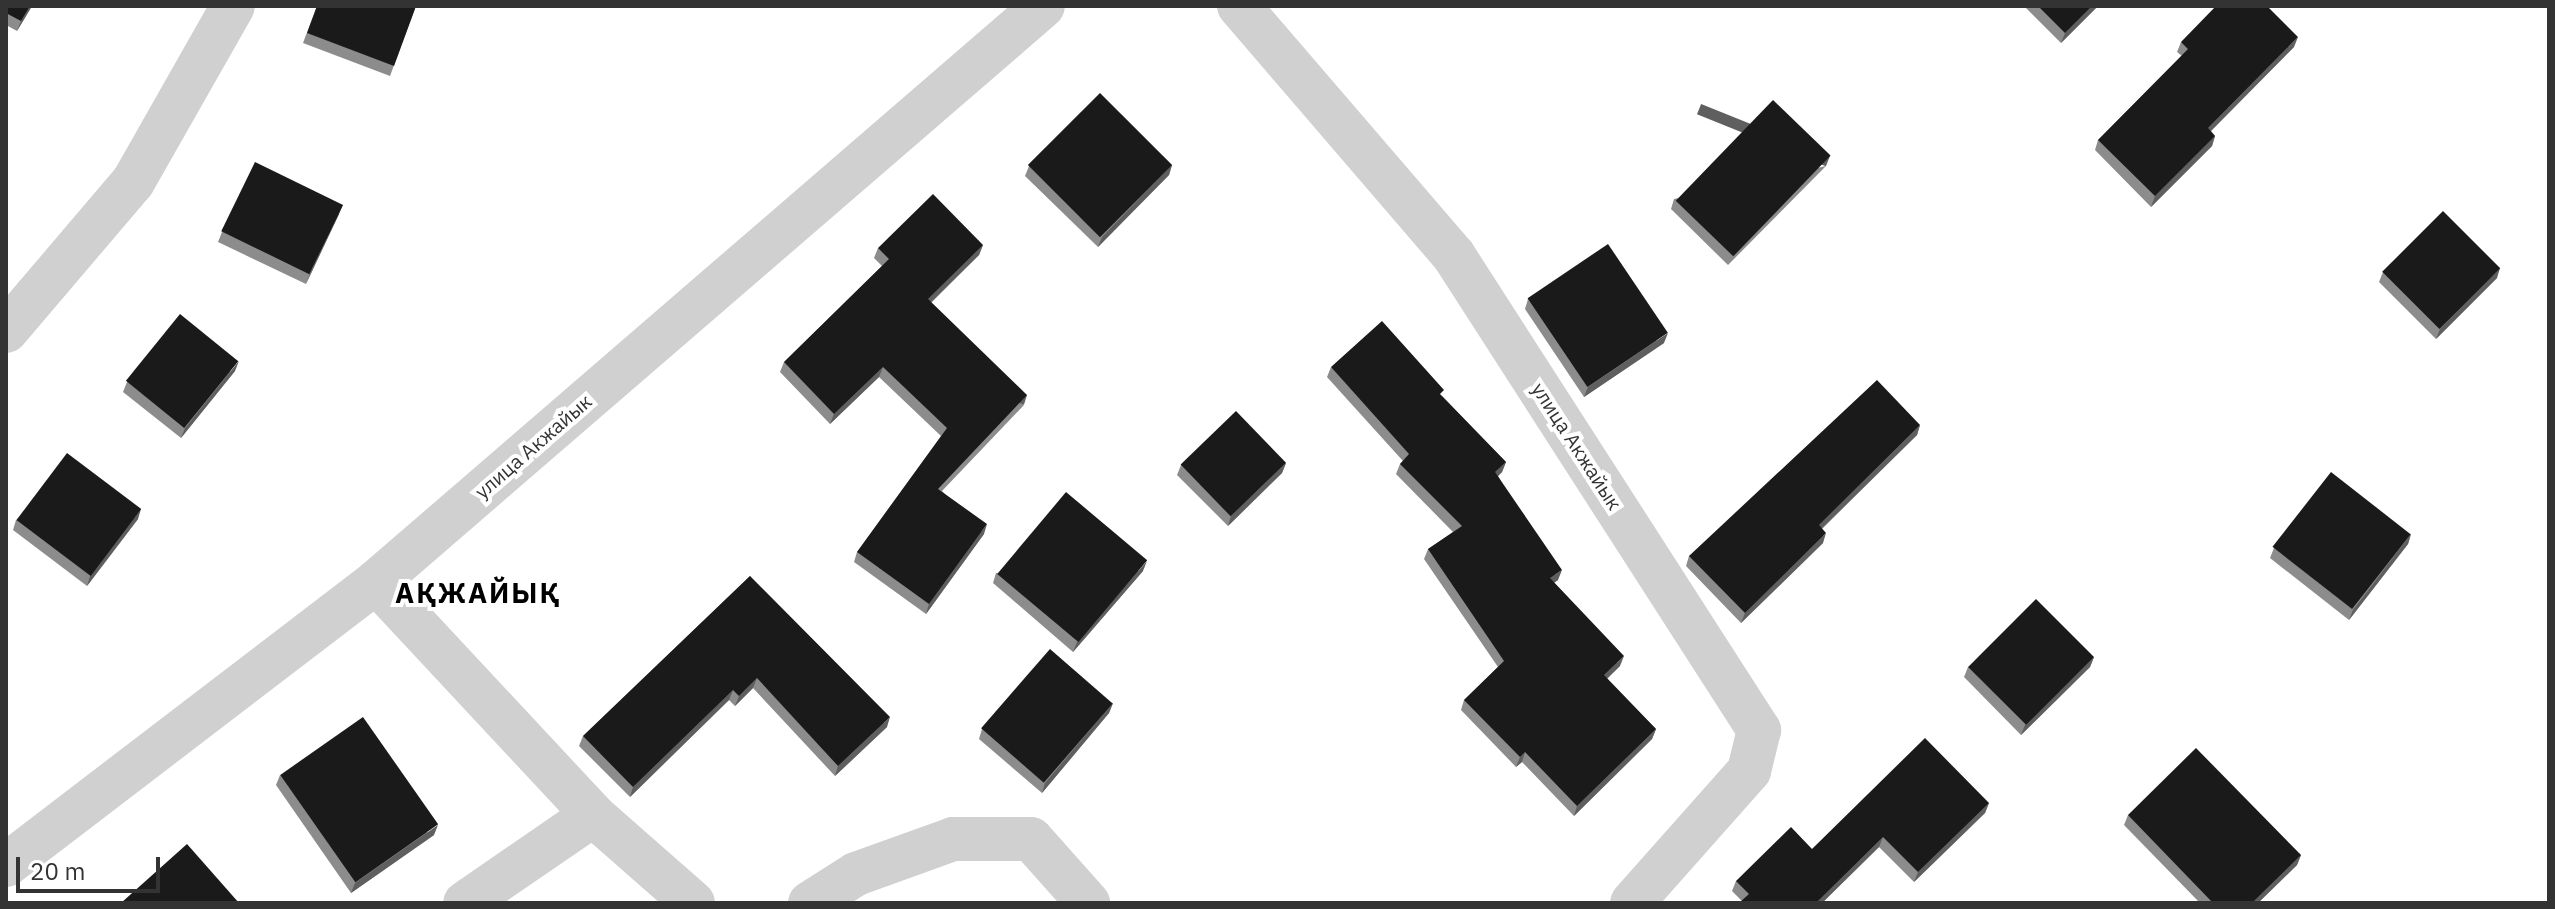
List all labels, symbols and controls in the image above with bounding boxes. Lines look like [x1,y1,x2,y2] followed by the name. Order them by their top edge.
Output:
[1527,378,1627,514] street label: улица Акжайык
[470,389,596,503] street label: улица Акжайык
[395,576,561,610] district label: АҚЖАЙЫҚ
[20,841,164,891] scale bar
[30,855,85,887] text: 20 m

